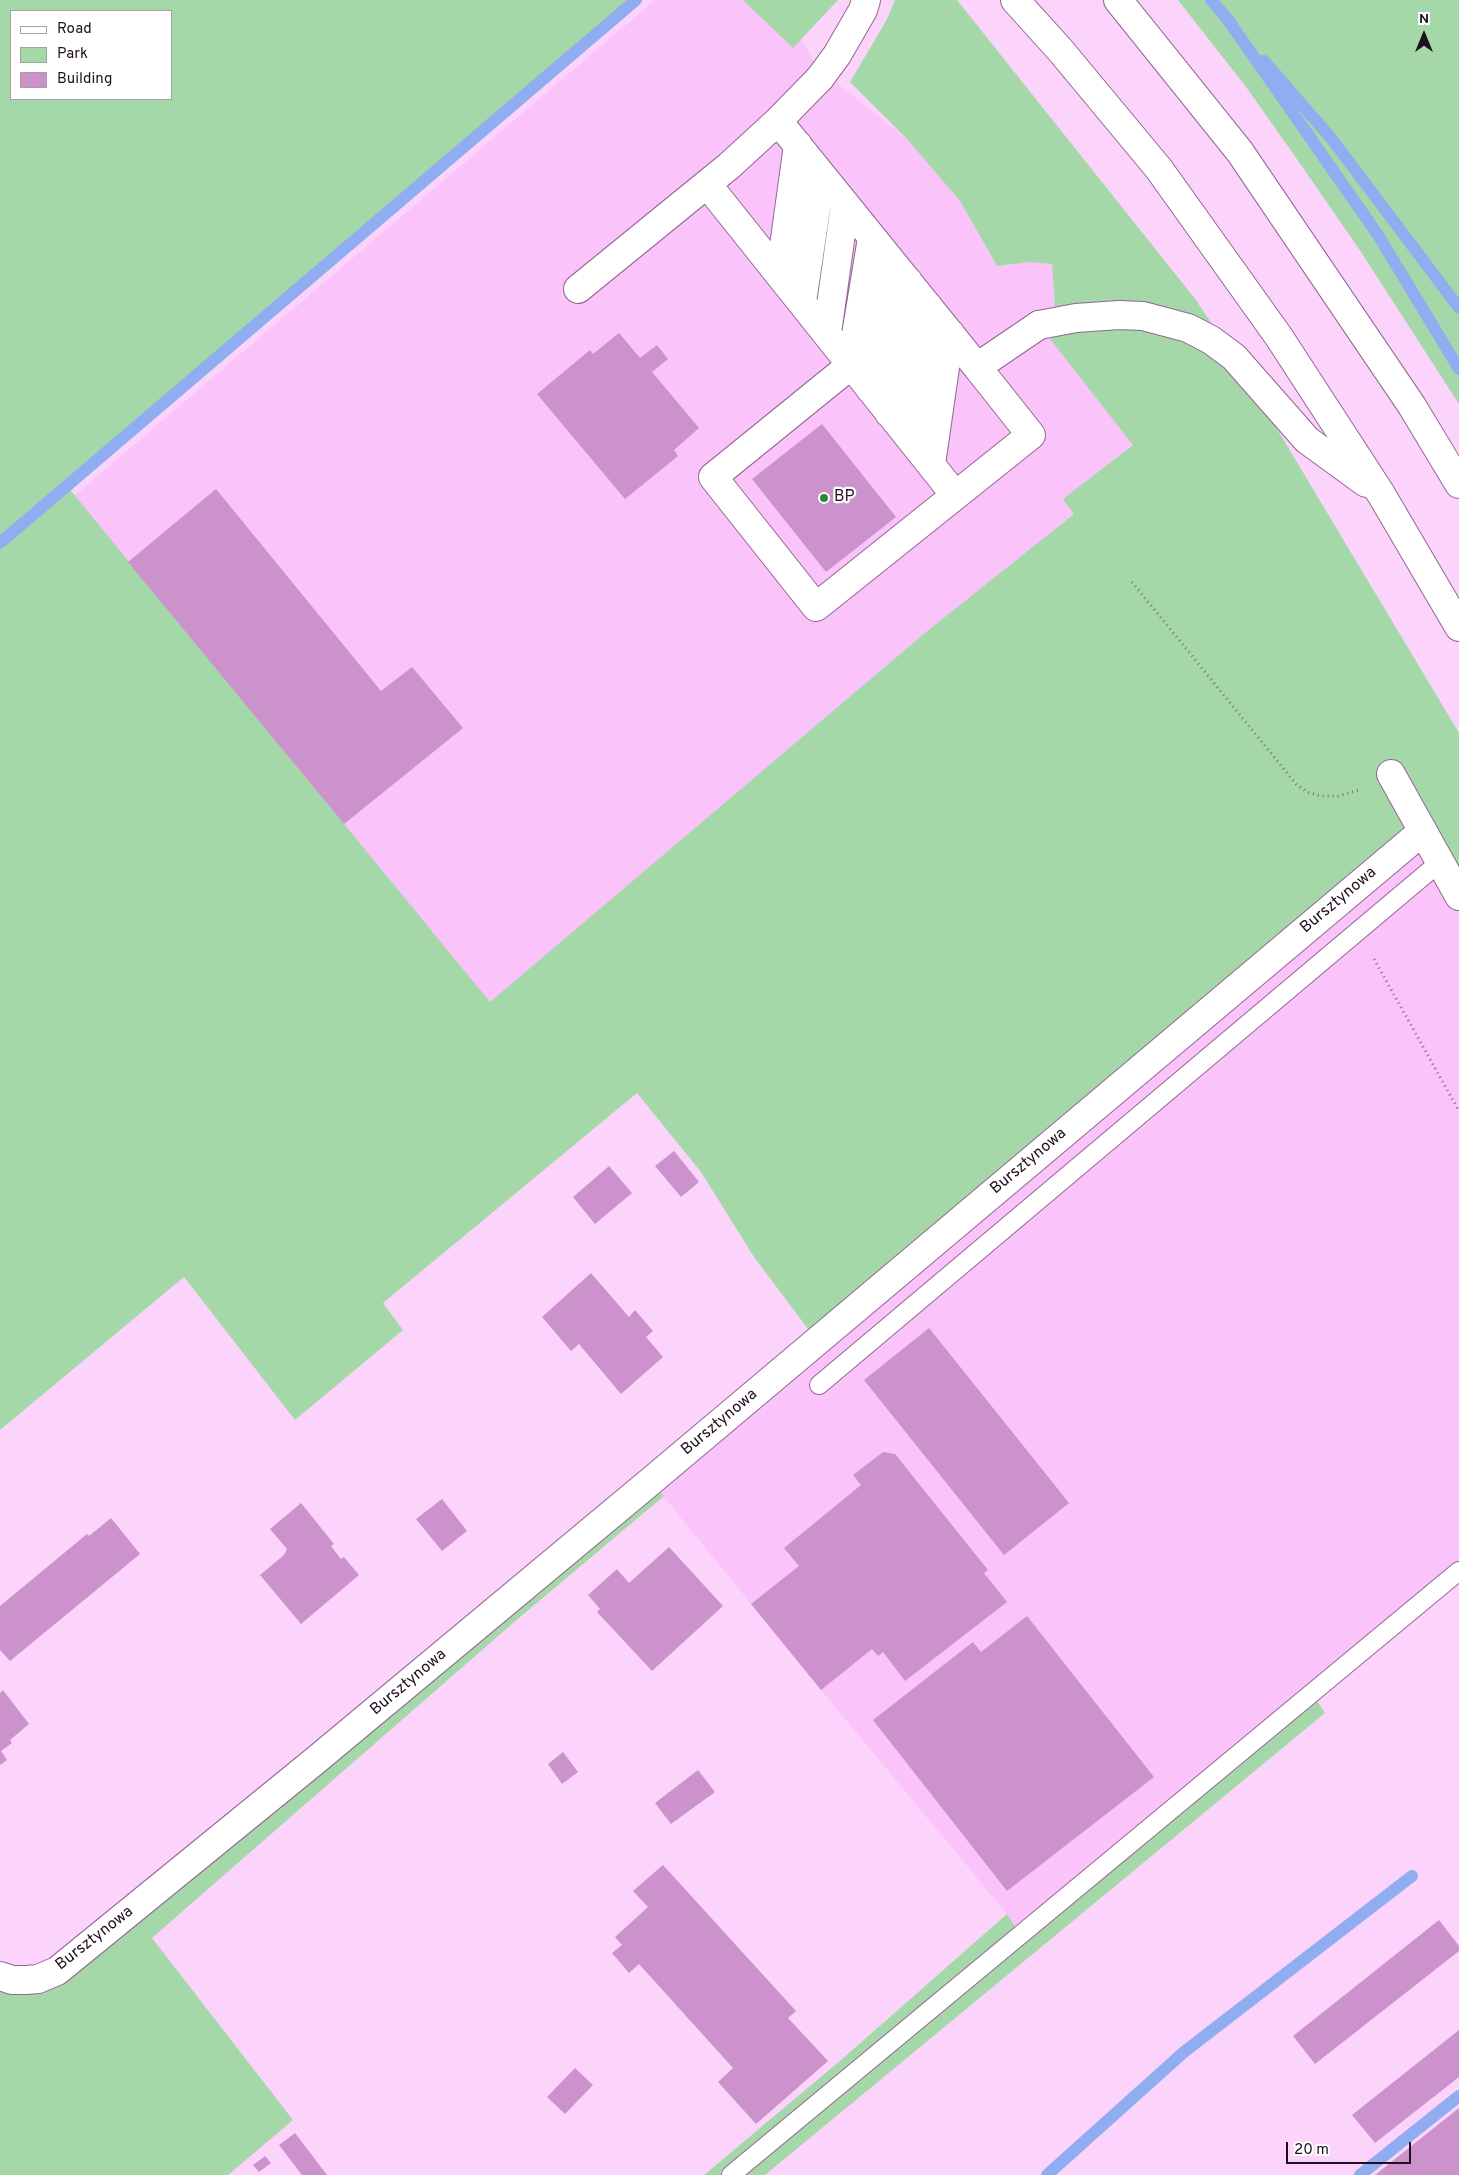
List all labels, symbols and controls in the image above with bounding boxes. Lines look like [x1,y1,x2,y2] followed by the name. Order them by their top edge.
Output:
[10,10,172,100] legend
[1399,10,1449,60] north arrow
[1419,11,1429,28] text: N
[57,20,92,39] text: Road
[57,45,88,64] text: Park
[57,70,112,89] text: Building
[834,488,855,508] place label: BP
[818,492,830,504] marker: BP
[1297,864,1381,938] street label: Bursztynowa
[987,1125,1071,1199] street label: Bursztynowa
[678,1386,762,1460] street label: Bursztynowa
[367,1646,451,1720] street label: Bursztynowa
[52,1903,138,1975] street label: Bursztynowa
[1289,2132,1414,2164] scale bar
[1294,2141,1329,2160] text: 20 m

